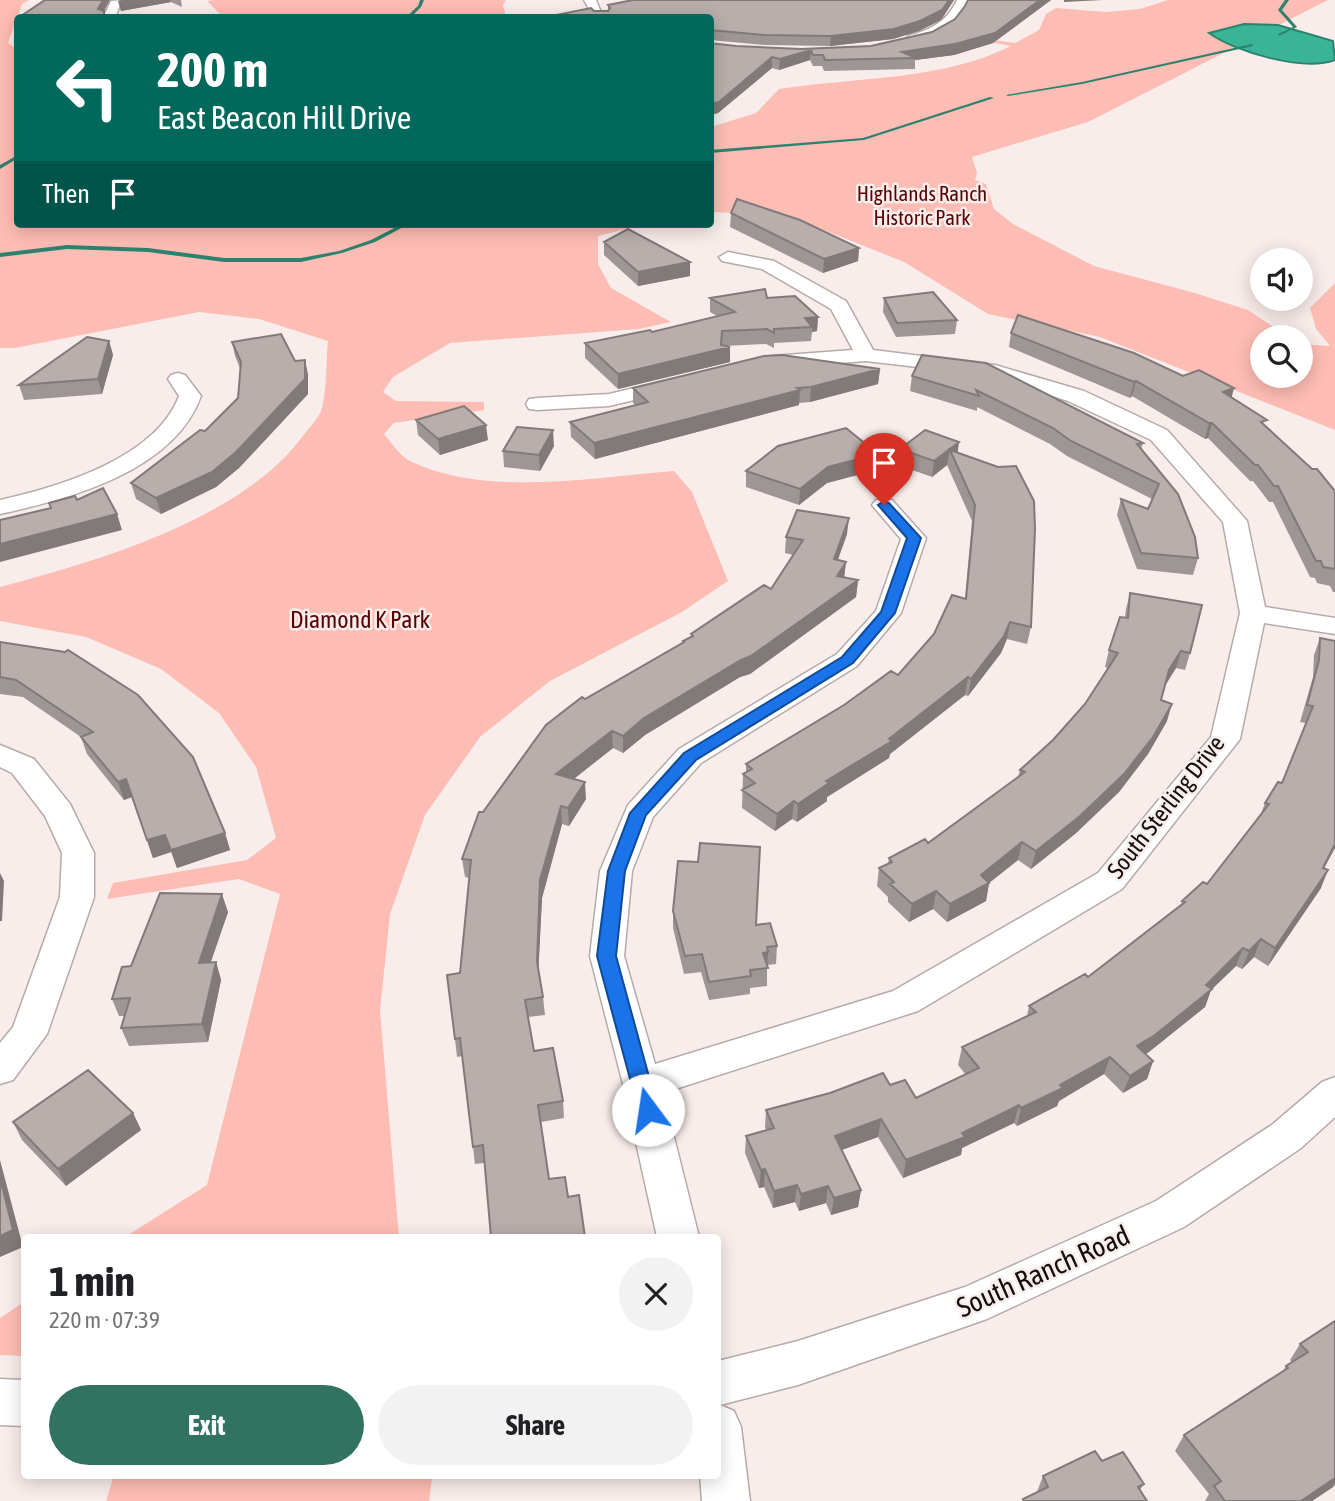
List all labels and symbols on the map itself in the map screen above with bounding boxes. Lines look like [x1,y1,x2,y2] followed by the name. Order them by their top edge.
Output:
[857,181,987,229] park label: Highlands Ranch Historic Park
[854,433,914,505] pin
[290,606,430,633] park label: Diamond K Park
[1102,730,1230,883] street label: South Sterling Drive
[611,1073,685,1147] position arrow
[952,1219,1134,1323] street label: South Ranch Road

